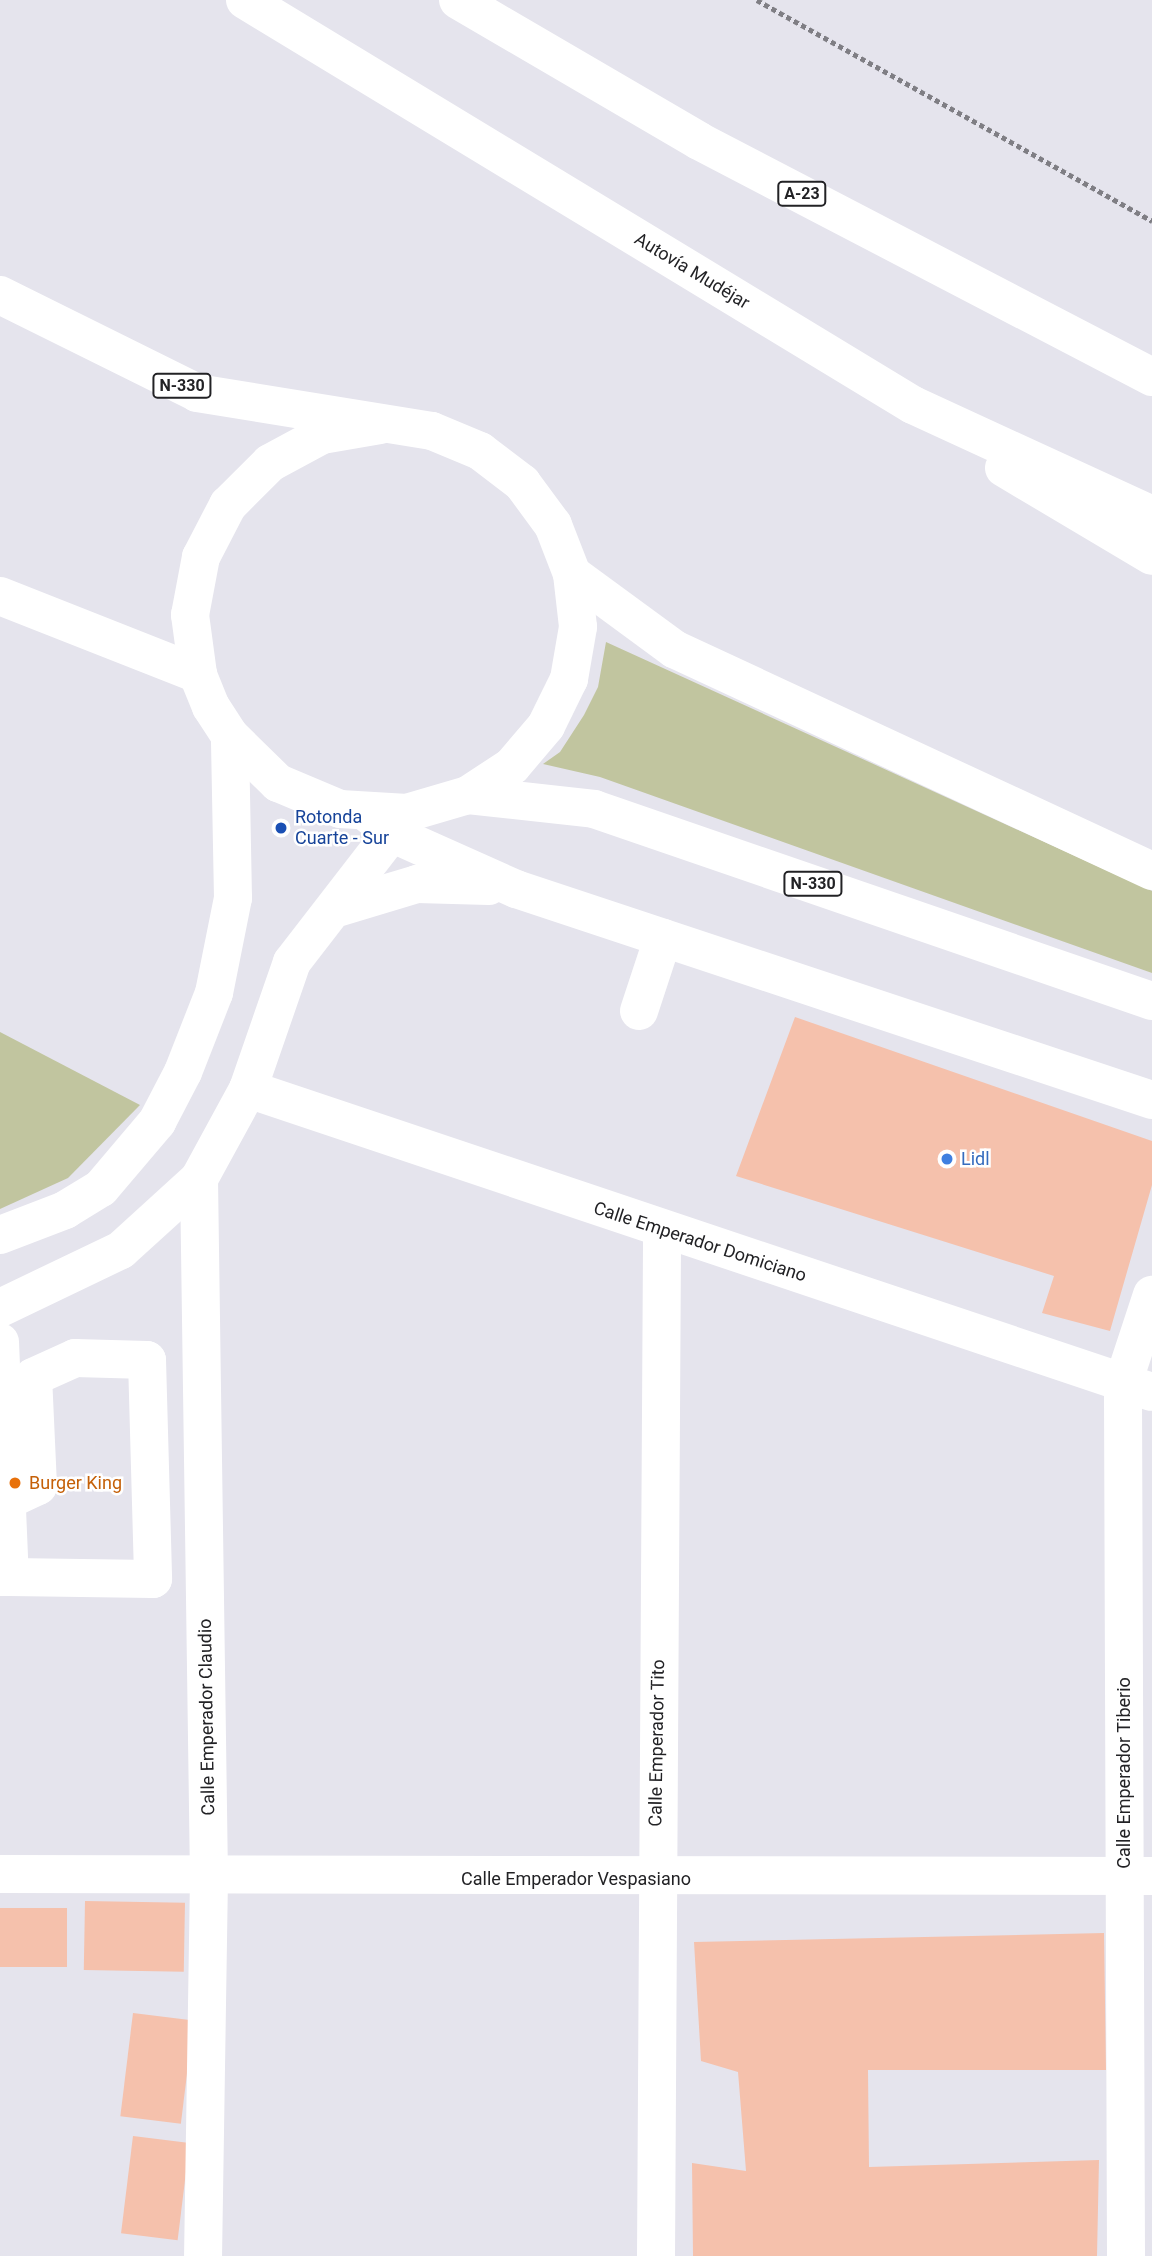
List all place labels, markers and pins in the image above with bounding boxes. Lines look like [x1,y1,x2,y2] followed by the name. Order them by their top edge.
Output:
[295,807,389,850] place label: Rotonda Cuarte - Sur
[273,820,289,836] marker: Rotonda Cuarte - Sur
[961,1148,990,1170] place label: Lidl
[939,1151,955,1167] marker: Lidl
[29,1472,122,1494] place label: Burger King
[7,1475,23,1491] marker: Burger King

